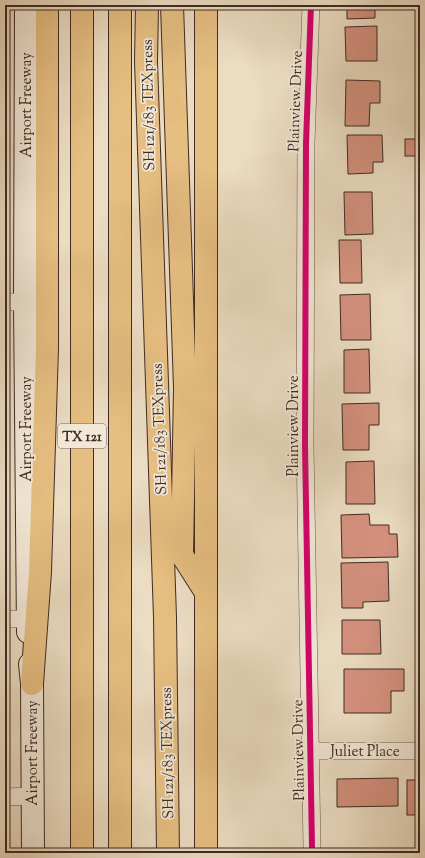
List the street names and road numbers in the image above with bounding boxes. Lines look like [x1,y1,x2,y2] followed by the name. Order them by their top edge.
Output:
[138,39,161,171] street label: SH 121/183 TEXpress
[284,50,309,152] street label: Plainview Drive
[17,52,38,158] street label: Airport Freeway
[148,363,173,495] street label: SH 121/183 TEXpress
[284,375,305,477] street label: Plainview Drive
[17,376,38,482] street label: Airport Freeway
[58,424,106,448] road number: TX 121
[157,687,180,819] street label: SH 121/183 TEXpress
[288,699,311,801] street label: Plainview Drive
[23,700,44,806] street label: Airport Freeway
[329,742,400,763] street label: Juliet Place

